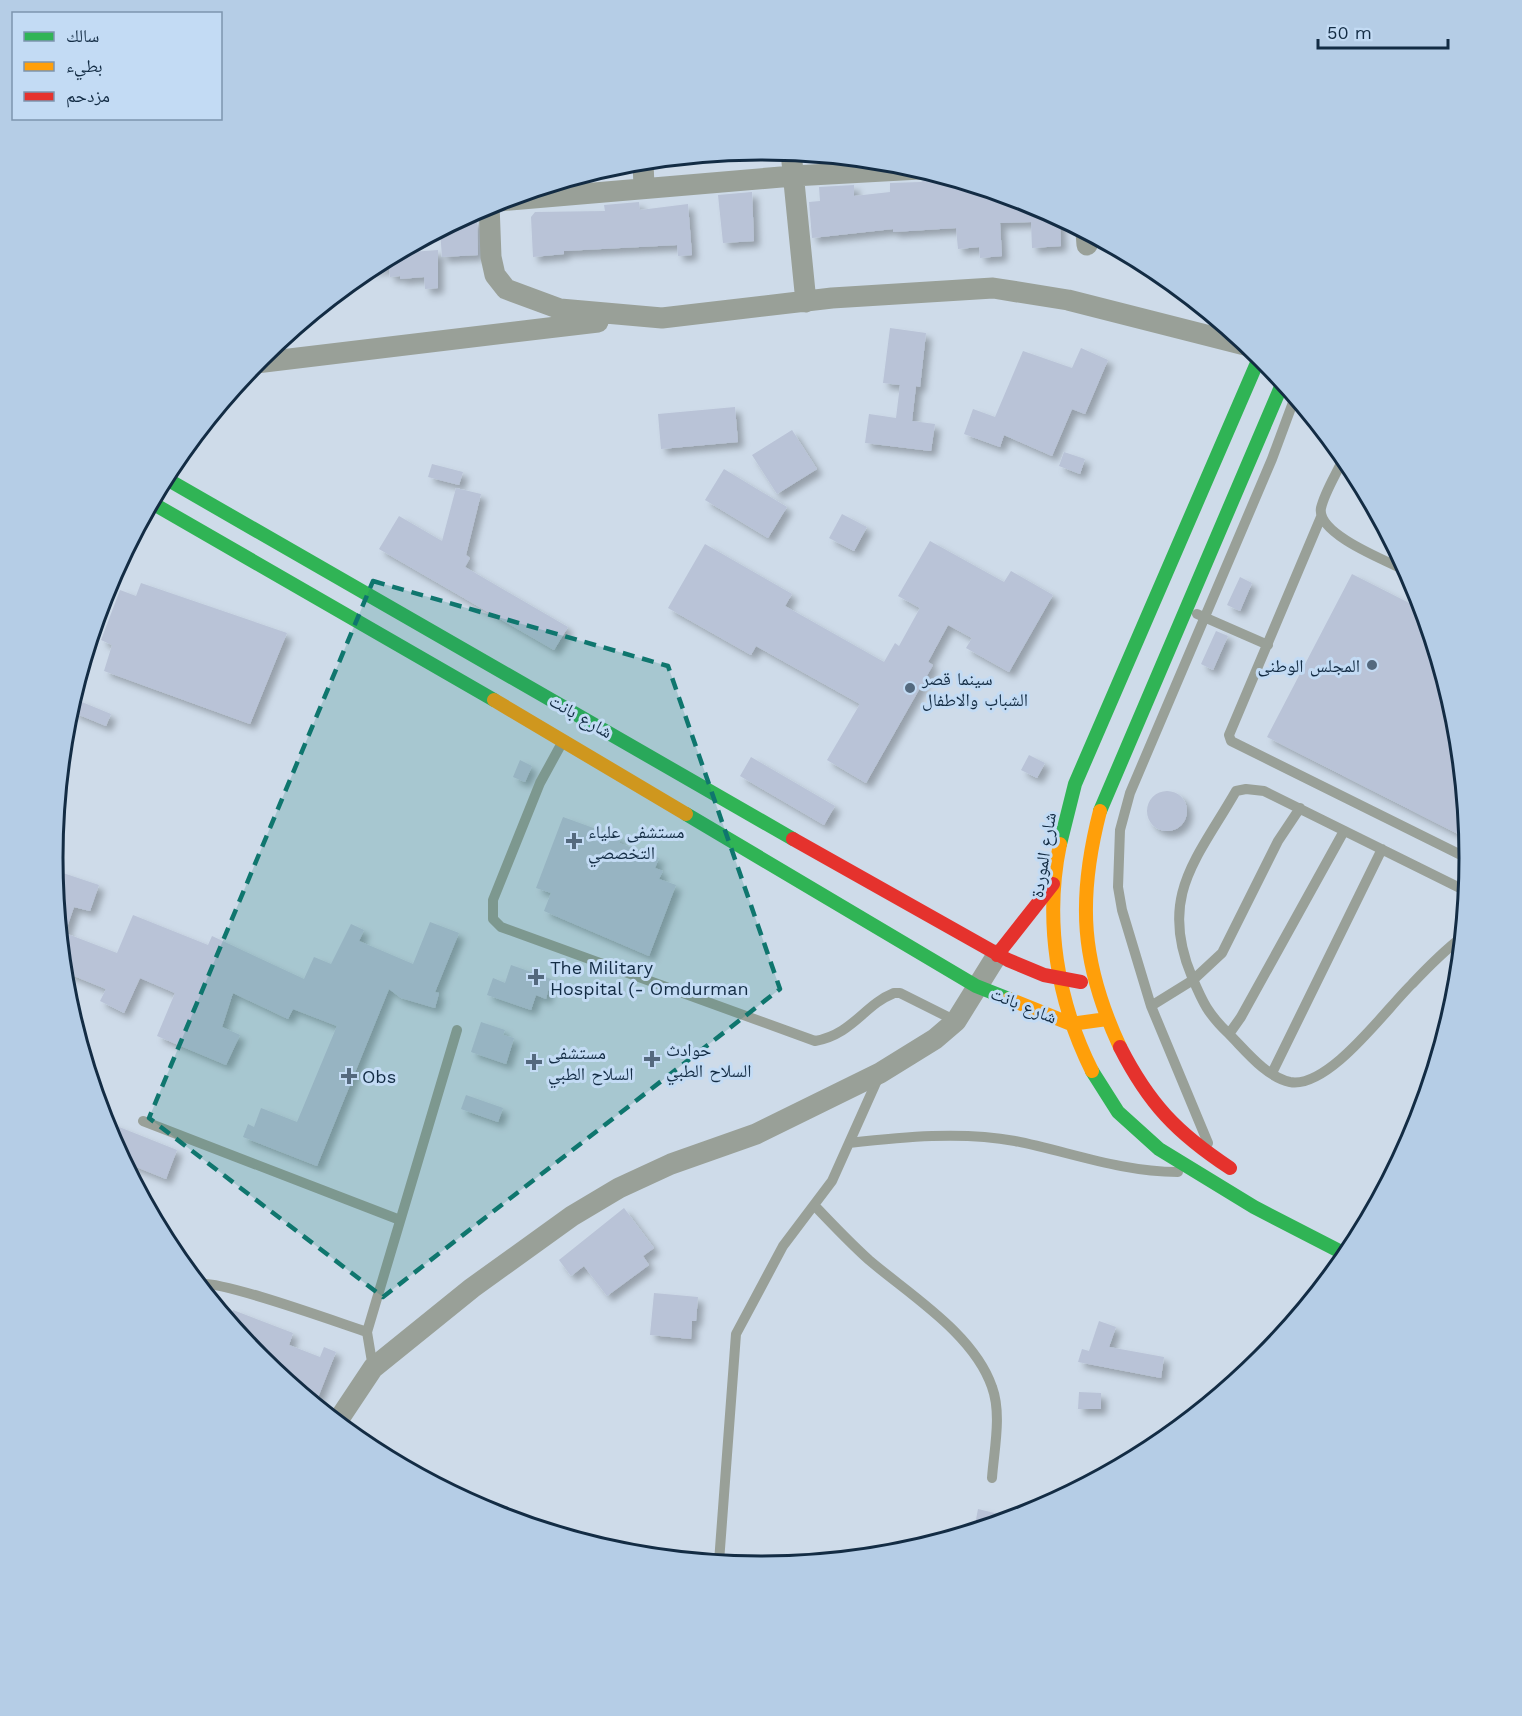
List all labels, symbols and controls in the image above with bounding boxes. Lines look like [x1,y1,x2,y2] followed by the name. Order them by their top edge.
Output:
[12,12,222,120] legend
[1318,12,1448,50] scale bar
[1327,22,1372,43] text: 50 m
[66,25,99,46] text: سالك
[66,55,103,81] text: بطيء
[66,85,110,108] text: مزدحم
[1258,655,1360,677] place label: المجلس الوطنى
[1365,658,1379,672] marker: المجلس الوطنى
[921,668,1028,711] place label: سينما قصر الشباب والاطفال
[903,681,917,695] marker: سينما قصر الشباب والاطفال
[545,690,616,743] street label: شارع بانت
[1026,811,1061,899] street label: شارع الموردة
[588,821,684,867] place label: مستشفى علياء التخصصي
[565,832,583,850] marker: مستشفى علياء التخصصي
[550,957,749,999] place label: The Military Hospital (- Omdurman
[527,968,545,986] marker: The Military Hospital (- Omdurman
[987,982,1060,1029] street label: شارع بانت
[666,1039,752,1085] place label: حوادث السلاح الطبي
[548,1042,634,1088] place label: مستشفى السلاح الطبي
[643,1050,661,1068] marker: حوادث السلاح الطبي
[525,1053,543,1071] marker: مستشفى السلاح الطبي
[362,1066,396,1087] place label: Obs
[340,1067,358,1085] marker: Obs

